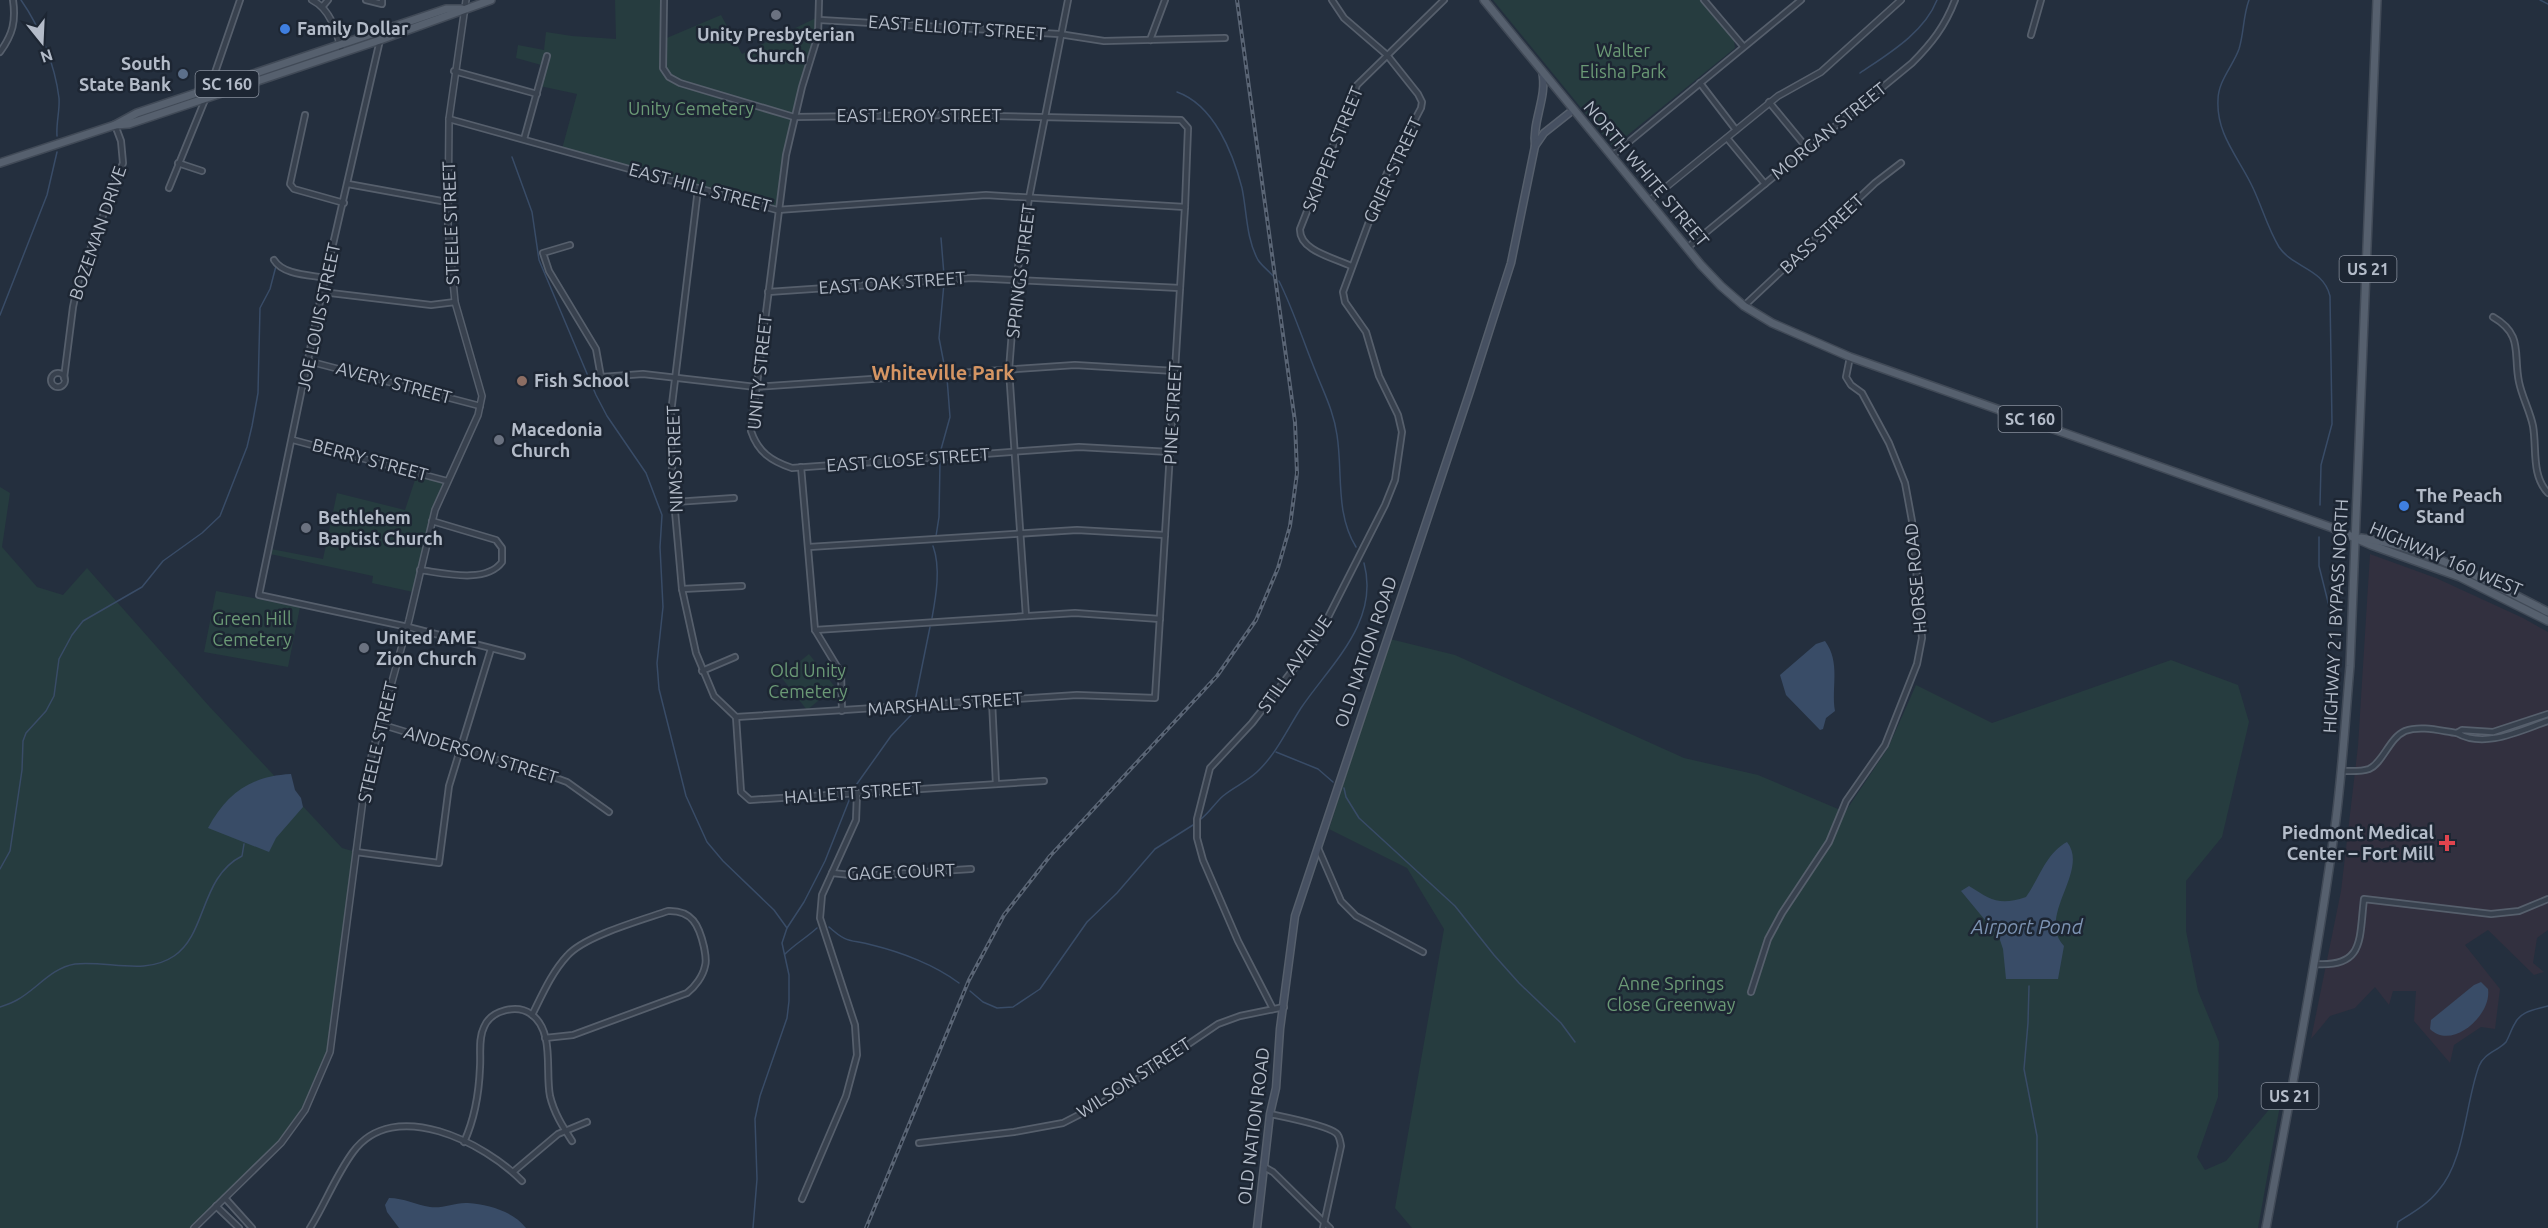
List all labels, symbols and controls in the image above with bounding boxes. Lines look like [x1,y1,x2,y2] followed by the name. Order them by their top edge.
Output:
[769,8,783,22] marker: Unity Presbyterian Church
[868,11,1047,43] street label: EAST ELLIOTT STREET
[12,12,72,72] north arrow
[297,18,409,38] place label: Family Dollar
[278,22,292,36] marker: Family Dollar
[697,24,855,65] place label: Unity Presbyterian Church
[1580,40,1666,81] park label: Walter Elisha Park
[38,46,55,67] text: N
[79,53,171,94] place label: South State Bank
[176,67,190,81] marker: South State Bank
[196,71,258,97] road number: SC 160
[1767,78,1890,183] street label: MORGAN STREET
[1298,83,1366,214] street label: SKIPPER STREET
[1580,97,1713,250] street label: NORTH WHITE STREET
[628,98,754,118] park label: Unity Cemetery
[836,105,1002,125] street label: EAST LEROY STREET
[1359,114,1425,225] street label: GRIER STREET
[627,158,774,216] street label: EAST HILL STREET
[438,161,462,285] street label: STEELE STREET
[65,163,129,302] street label: BOZEMAN DRIVE
[1775,189,1867,277] street label: BASS STREET
[1002,203,1038,339] street label: SPRINGS STREET
[293,241,343,393] street label: JOE LOUIS STREET
[2340,256,2396,282] road number: US 21
[818,267,966,297] street label: EAST OAK STREET
[743,313,775,430] street label: UNITY STREET
[334,357,454,407] street label: AVERY STREET
[871,361,1015,384] district label: Whiteville Park
[1159,361,1185,465] street label: PINE STREET
[534,370,630,390] place label: Fish School
[515,374,529,388] marker: Fish School
[662,405,686,513] street label: NIMS STREET
[1998,406,2062,432] road number: SC 160
[511,419,603,460] place label: Macedonia Church
[492,433,506,447] marker: Macedonia Church
[310,434,430,484] street label: BERRY STREET
[825,443,990,475] street label: EAST CLOSE STREET
[2416,485,2503,526] place label: The Peach Stand
[2319,498,2351,734] street label: HIGHWAY 21 BYPASS NORTH
[2397,499,2411,513] marker: The Peach Stand
[318,507,443,548] place label: Bethlehem Baptist Church
[2367,517,2526,599] street label: HIGHWAY 160 WEST
[299,521,313,535] marker: Bethlehem Baptist Church
[1900,522,1930,634] street label: HORSE ROAD
[1330,573,1400,730] street label: OLD NATION ROAD
[212,608,292,649] park label: Green Hill Cemetery
[1253,611,1335,716] street label: STILL AVENUE
[376,627,477,668] place label: United AME Zion Church
[357,641,371,655] marker: United AME Zion Church
[768,660,848,701] park label: Old Unity Cemetery
[353,679,401,804] street label: STEELE STREET
[867,688,1023,718] street label: MARSHALL STREET
[402,721,561,787] street label: ANDERSON STREET
[783,777,922,807] street label: HALLETT STREET
[2282,822,2435,863] place label: Piedmont Medical Center – Fort Mill
[2438,834,2456,852] marker: Piedmont Medical Center – Fort Mill
[847,859,955,883] street label: GAGE COURT
[1970,915,2084,938] water label: Airport Pond
[1607,973,1736,1014] park label: Anne Springs Close Greenway
[1073,1033,1194,1121] street label: WILSON STREET
[1233,1046,1273,1206] street label: OLD NATION ROAD
[2262,1083,2318,1109] road number: US 21

